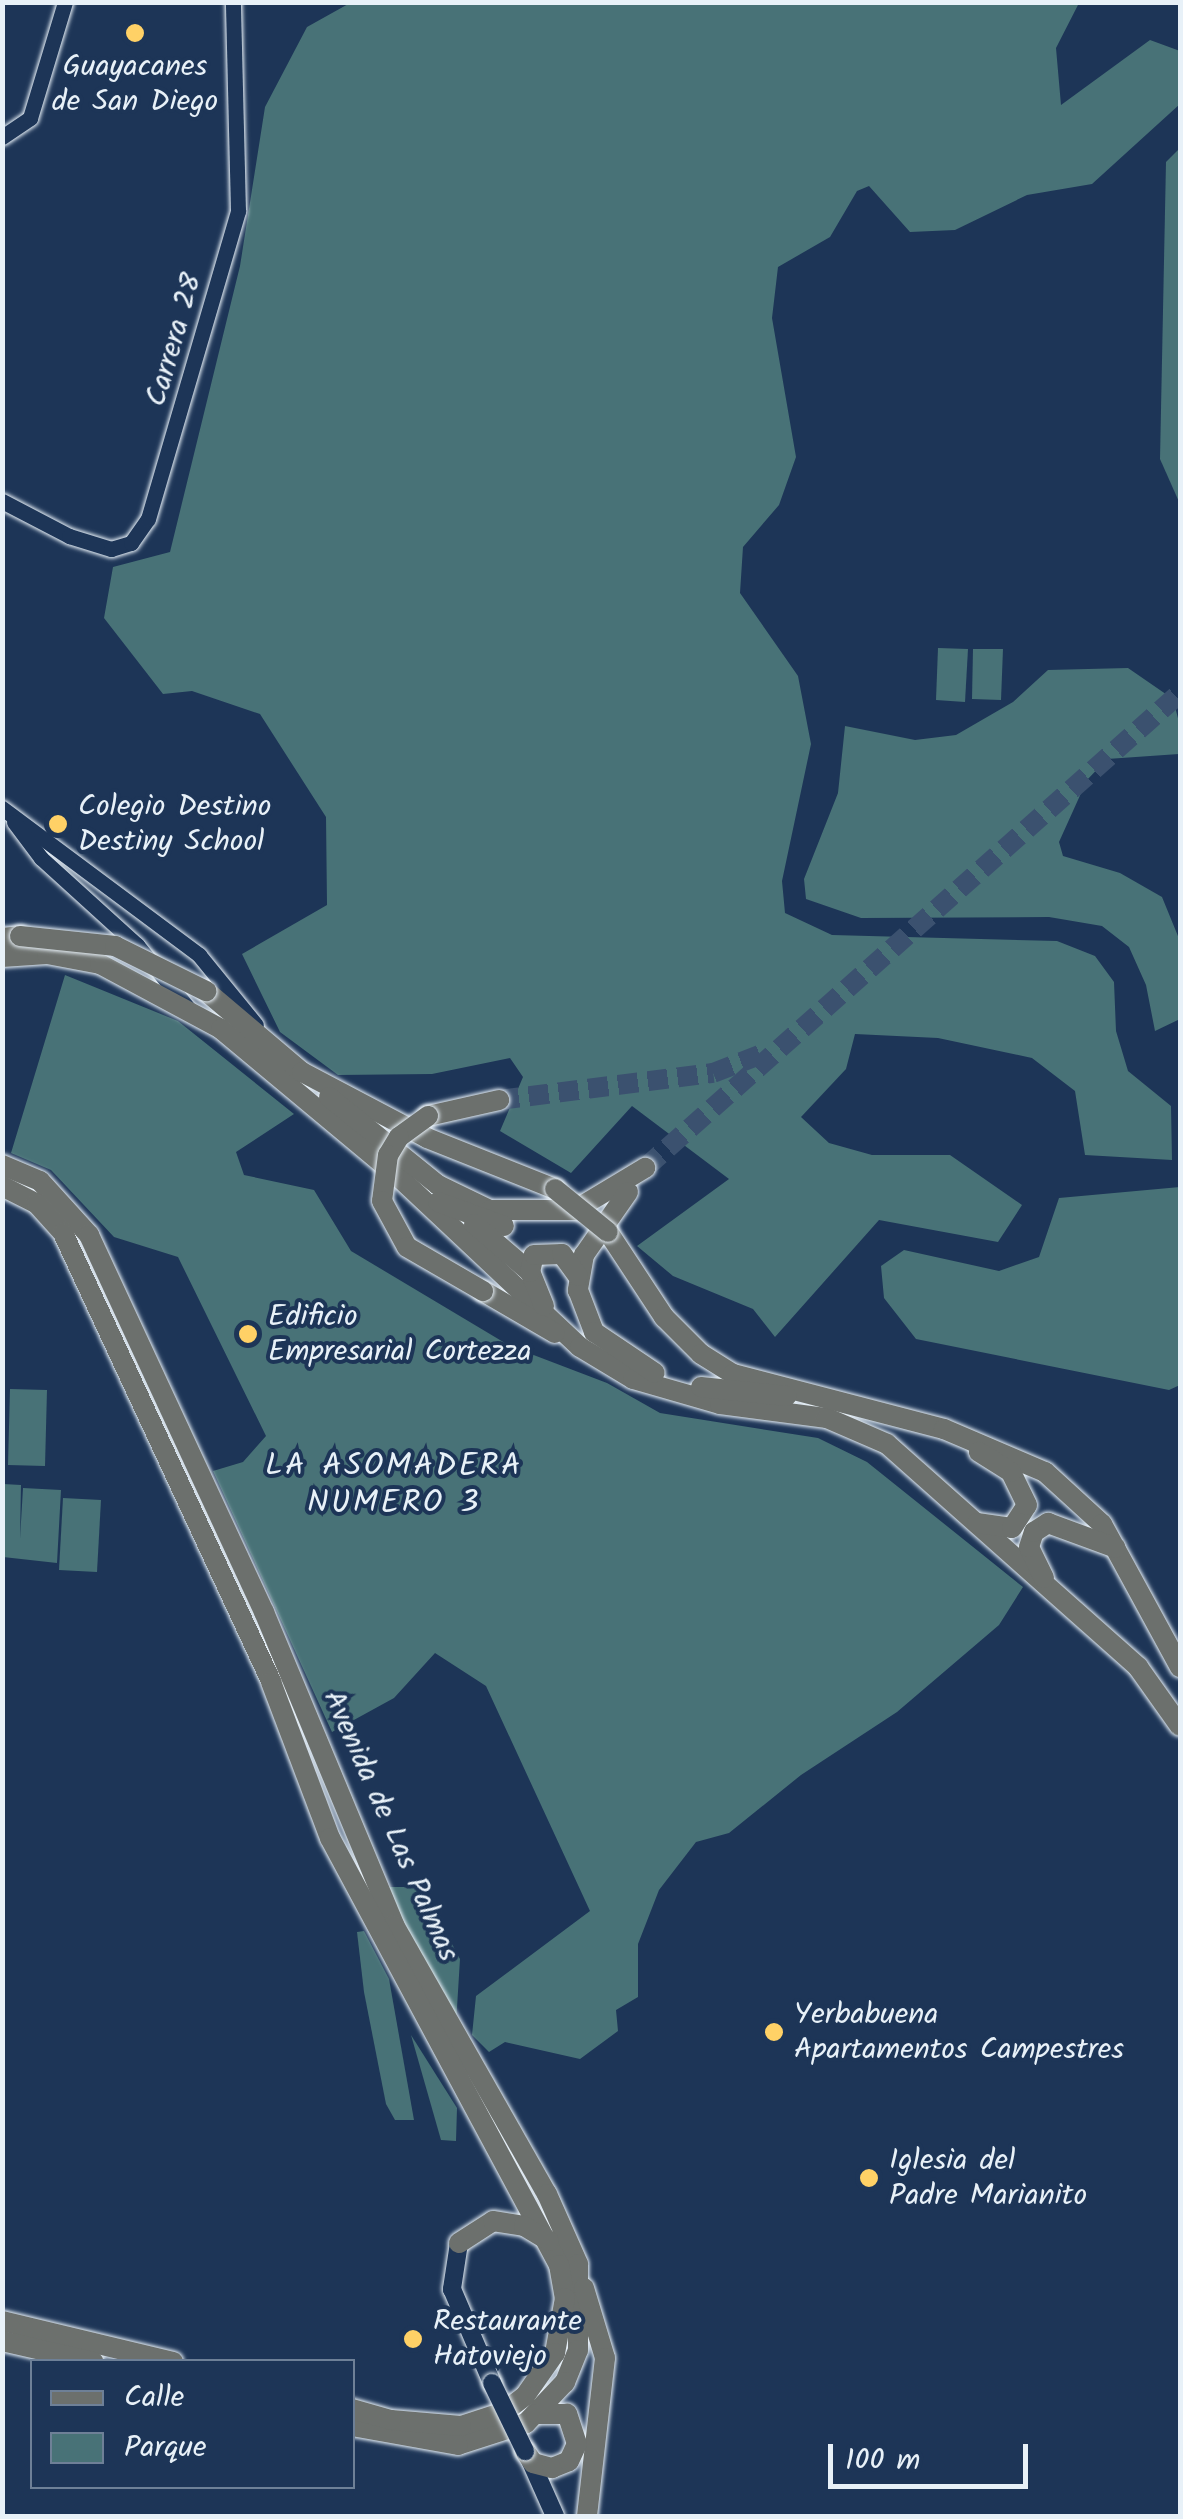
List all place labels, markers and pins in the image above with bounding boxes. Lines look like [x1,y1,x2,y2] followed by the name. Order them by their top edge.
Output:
[124,22,146,44] marker: Guayacanes de San Diego
[52,49,218,120] place label: Guayacanes de San Diego
[78,789,271,860] place label: Colegio Destino Destiny School
[47,813,69,835] marker: Colegio Destino Destiny School
[268,1299,532,1370] place label: Edificio Empresarial Cortezza
[237,1323,259,1345] marker: Edificio Empresarial Cortezza
[794,1997,1124,2068] place label: Yerbabuena Apartamentos Campestres
[763,2021,785,2043] marker: Yerbabuena Apartamentos Campestres
[889,2143,1087,2214] place label: Iglesia del Padre Marianito
[858,2167,880,2189] marker: Iglesia del Padre Marianito
[433,2304,582,2374] place label: Restaurante Hatoviejo
[402,2328,424,2350] marker: Restaurante Hatoviejo

